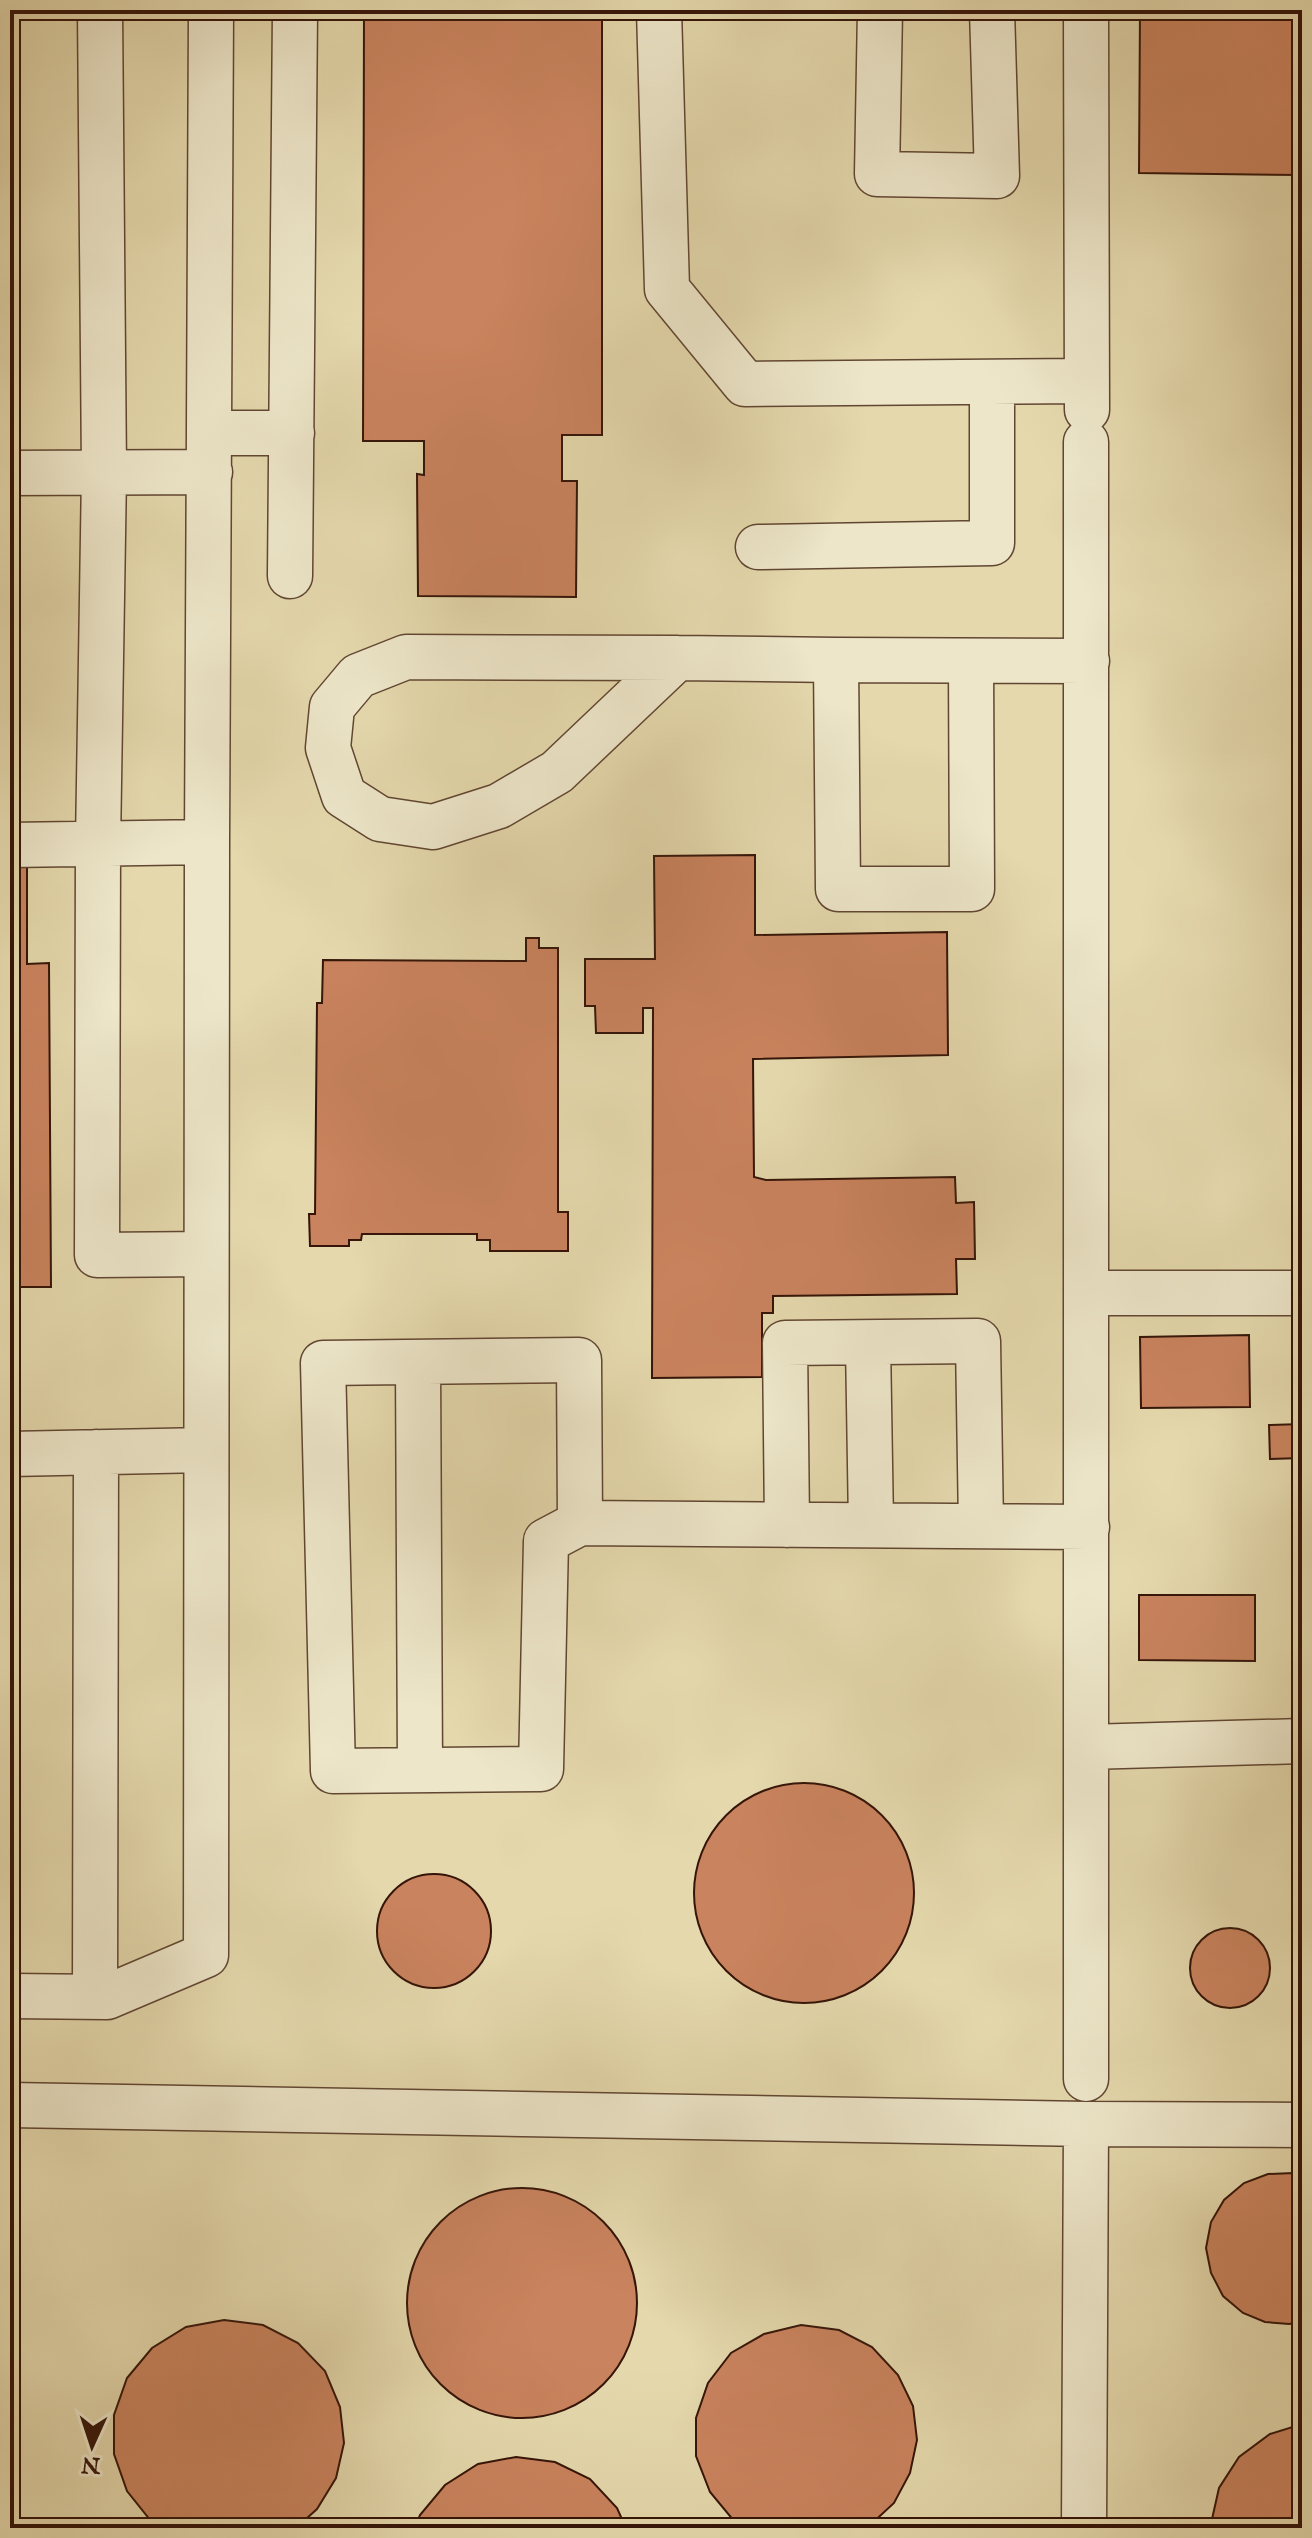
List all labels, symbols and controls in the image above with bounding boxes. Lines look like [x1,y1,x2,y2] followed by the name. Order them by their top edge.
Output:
[52,2406,132,2486] north arrow
[81,2449,102,2479] text: N

